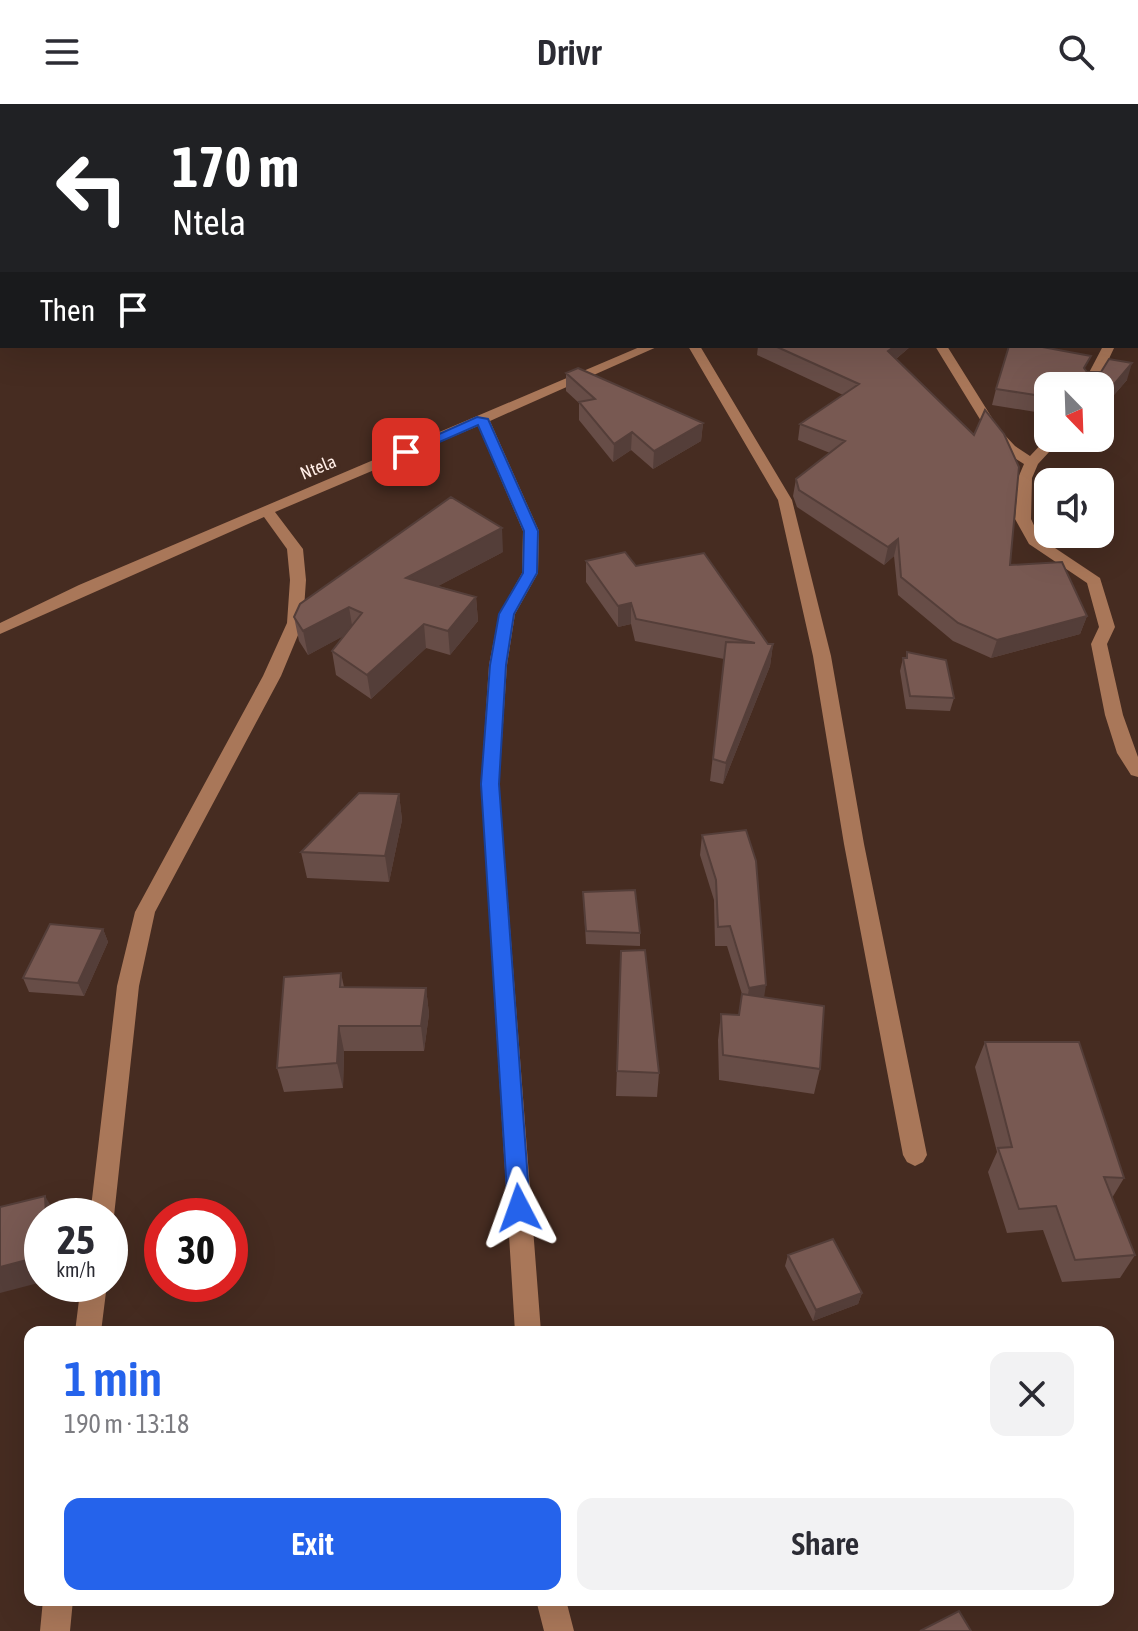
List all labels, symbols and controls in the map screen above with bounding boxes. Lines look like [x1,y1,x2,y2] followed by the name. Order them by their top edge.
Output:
[40,30,84,74] icon: menu
[1054,30,1098,74] icon: search
[537,31,601,73] text: Drivr
[172,135,299,199] text: 170 m
[40,136,144,240] icon: left
[172,201,246,243] text: Ntela
[111,288,155,332] icon: arrive
[40,293,95,327] text: Then
[1034,372,1114,452] north arrow
[1034,372,1114,548] map controls
[372,418,440,486] pin
[384,430,428,474] icon: arrive
[297,450,339,484] street label: Ntela
[1034,468,1114,548] button: sound
[477,1166,561,1250] position arrow
[144,1198,248,1302] speed limit sign: 30
[57,1217,95,1262] text: 25
[56,1258,96,1281] text: km/h
[64,1351,162,1406] text: 1 min
[990,1352,1074,1436] button: close
[64,1409,189,1439] text: 190 m · 13:18
[64,1498,561,1590] button: Exit
[577,1498,1074,1590] button: Share

